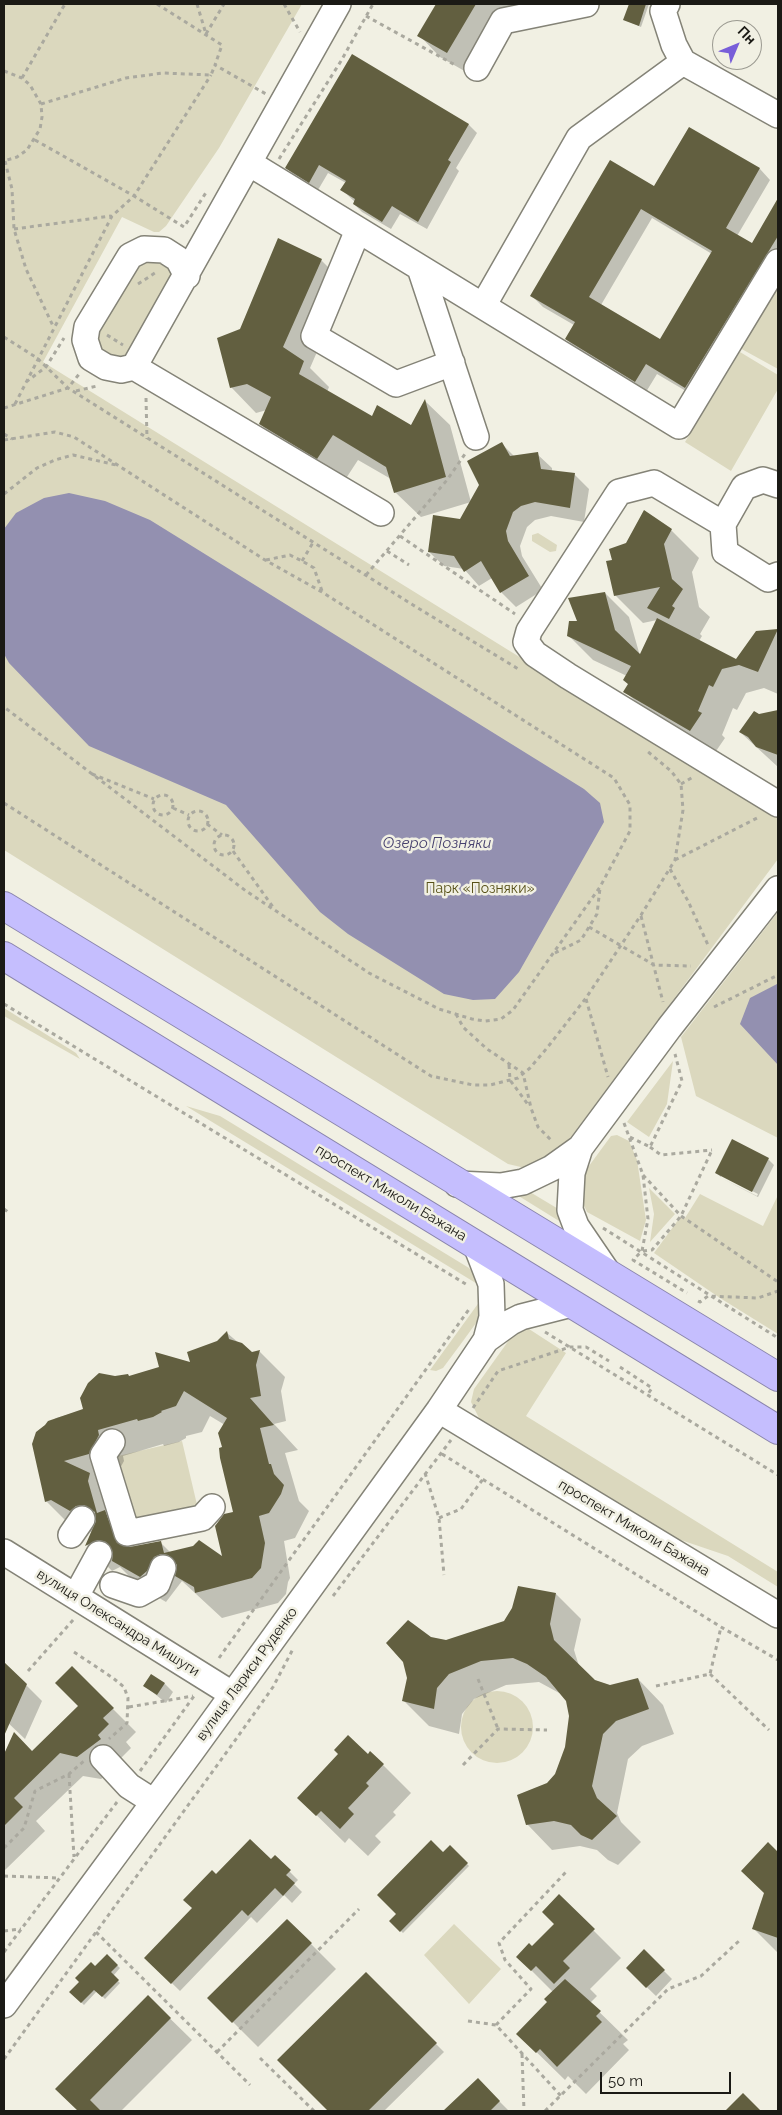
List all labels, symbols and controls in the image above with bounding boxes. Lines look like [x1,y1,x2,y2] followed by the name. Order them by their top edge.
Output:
[712,20,762,70] north arrow
[735,23,759,47] text: Пн
[383,834,491,852] water label: Озеро Позняки
[426,881,534,897] park label: Парк «Позняки»
[312,1141,470,1245] street label: проспект Миколи Бажана
[555,1476,713,1580] street label: проспект Миколи Бажана
[34,1566,202,1680] street label: вулиця Олександра Мишуги
[193,1604,301,1744] street label: вулиця Лариси Руденко
[602,2062,733,2094] scale bar
[608,2072,643,2090] text: 50 m

